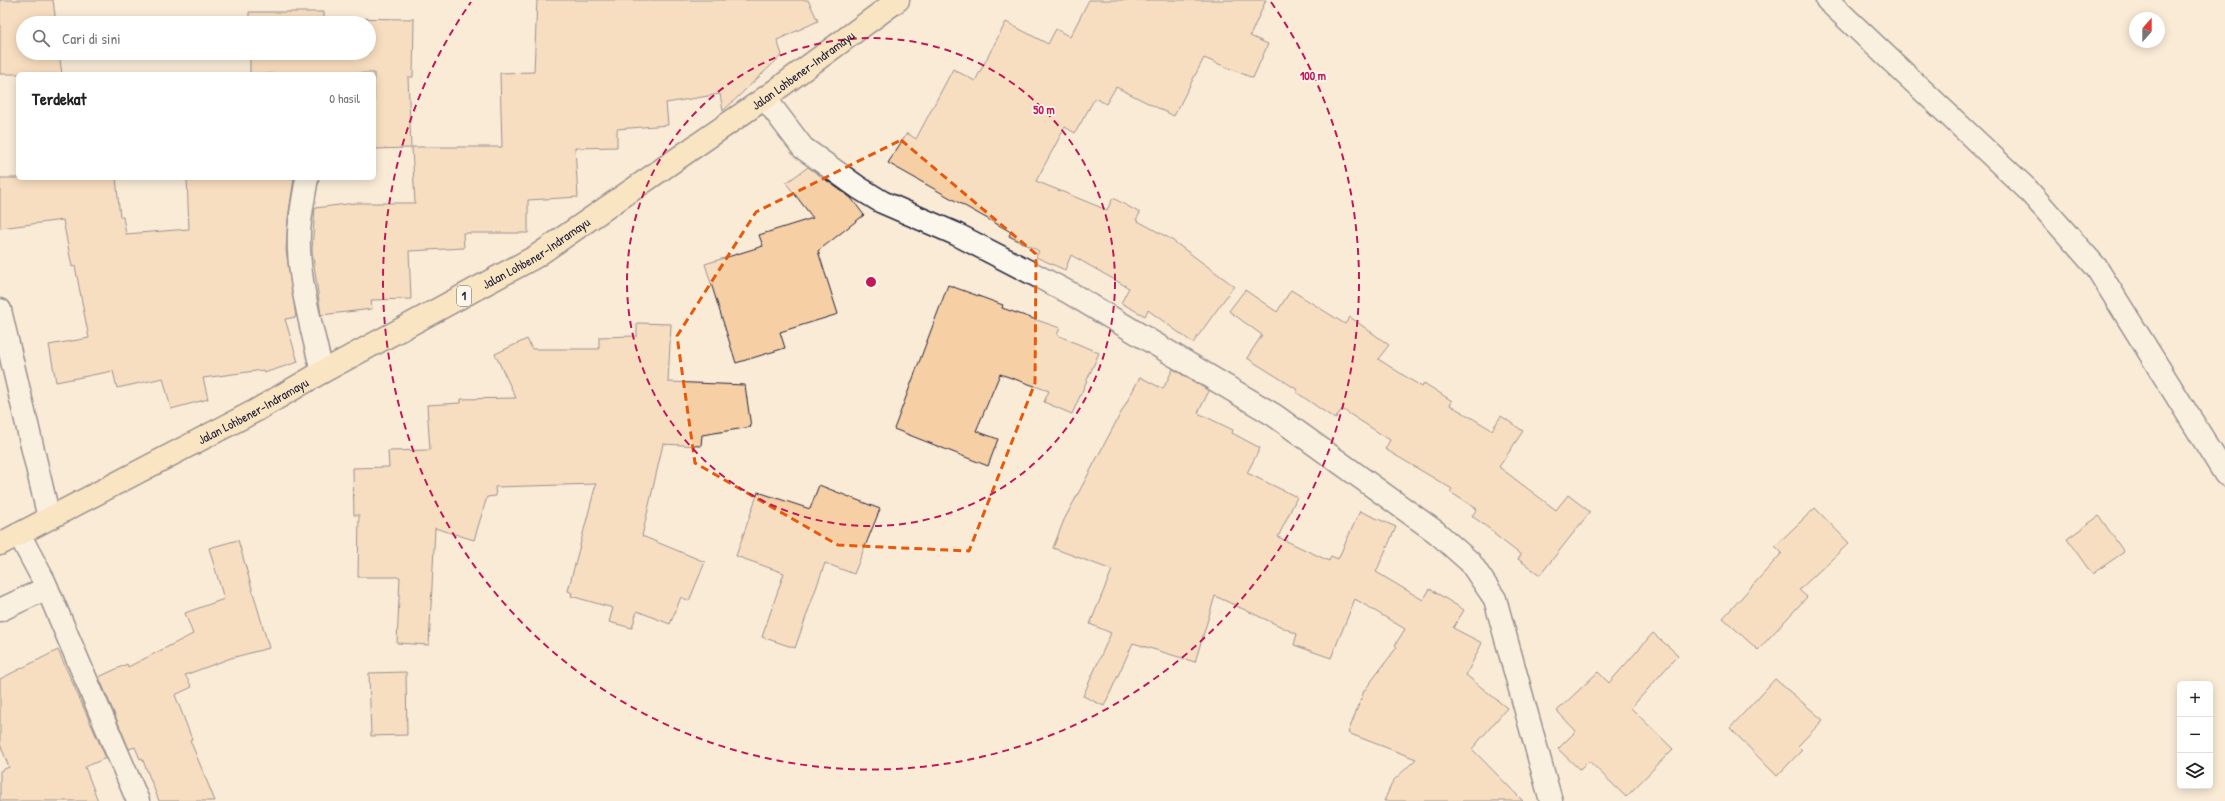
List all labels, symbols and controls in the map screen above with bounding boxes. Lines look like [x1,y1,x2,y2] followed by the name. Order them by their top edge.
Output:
[2129,12,2165,48] north arrow
[16,16,376,60] search box
[748,26,858,114] street label: Jalan Lohbener-Indramayu
[30,27,52,49] icon: search
[62,28,121,49] text: Cari di sini
[1300,67,1326,84] text: 100 m
[32,87,86,110] text: Terdekat
[329,89,360,107] text: 0 hasil
[1033,101,1055,118] text: 50 m
[479,213,593,293] street label: Jalan Lohbener-Indramayu
[864,275,878,289] centre of rings
[457,286,471,306] road number: 1
[195,373,312,448] street label: Jalan Lohbener-Indramayu
[2177,681,2213,789] map controls
[2177,681,2213,717] button: +
[2177,717,2213,753] button: −
[2177,753,2213,789] button: layers

